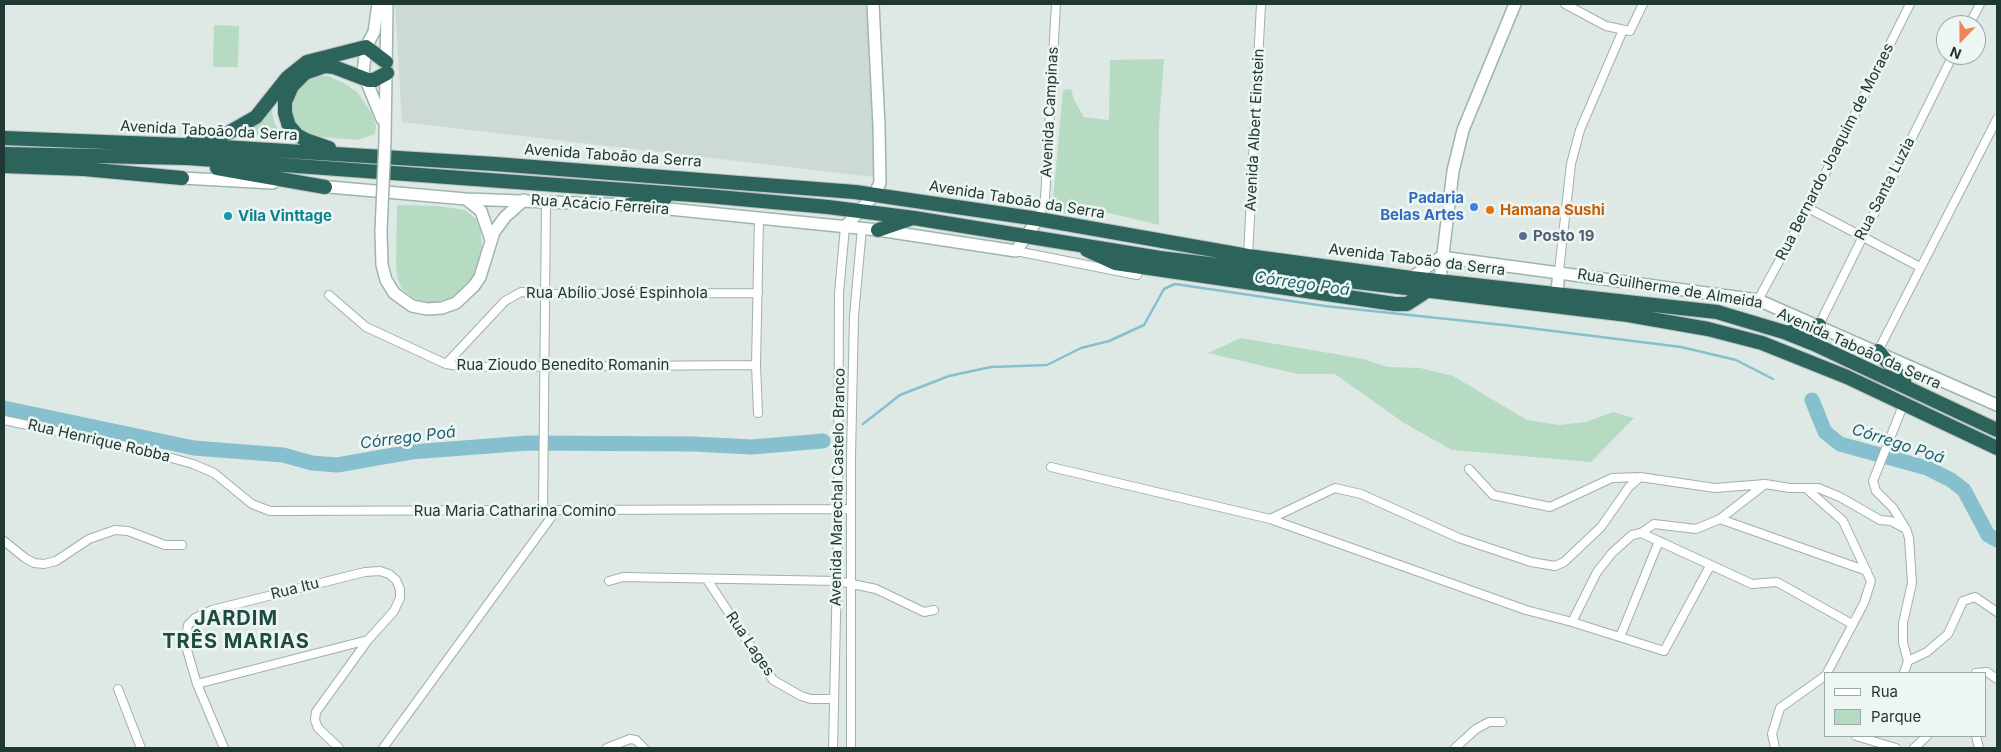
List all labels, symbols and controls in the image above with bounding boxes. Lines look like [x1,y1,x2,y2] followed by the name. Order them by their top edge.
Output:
[1936,15,1986,65] north arrow
[1772,40,1898,264] street label: Rua Bernardo Joaquim de Moraes
[1947,44,1964,63] text: N
[1038,46,1062,178] street label: Avenida Campinas
[1242,48,1268,212] street label: Avenida Albert Einstein
[120,117,298,145] street label: Avenida Taboão da Serra
[1851,134,1919,244] street label: Rua Santa Luzia
[524,141,702,171] street label: Avenida Taboão da Serra
[928,177,1106,223] street label: Avenida Taboão da Serra
[1380,189,1464,224] place label: Padaria Belas Artes
[530,191,670,219] street label: Rua Acácio Ferreira
[1468,201,1480,213] marker: Padaria Belas Artes
[1500,201,1605,219] place label: Hamana Sushi
[1484,204,1496,216] marker: Hamana Sushi
[238,207,332,225] place label: Vila Vinttage
[222,210,234,222] marker: Vila Vinttage
[1533,227,1595,245] place label: Posto 19
[1517,230,1529,242] marker: Posto 19
[1328,240,1506,280] street label: Avenida Taboão da Serra
[1576,265,1764,313] street label: Rua Guilherme de Almeida
[1253,268,1351,300] water label: Córrego Poá
[526,284,708,302] street label: Rua Abílio José Espinhola
[1774,305,1944,393] street label: Avenida Taboão da Serra
[457,356,669,374] street label: Rua Zioudo Benedito Romanin
[827,368,849,606] street label: Avenida Marechal Castelo Branco
[26,416,172,466] street label: Rua Henrique Robba
[1849,420,1947,468] water label: Córrego Poá
[359,423,457,453] water label: Córrego Poá
[414,502,616,520] street label: Rua Maria Catharina Comino
[269,574,321,604] street label: Rua Itu
[161,607,311,654] district label: JARDIM TRÊS MARIAS
[722,608,778,680] street label: Rua Lages
[1824,672,1986,737] legend
[1871,682,1898,701] text: Rua
[1871,707,1921,726] text: Parque

